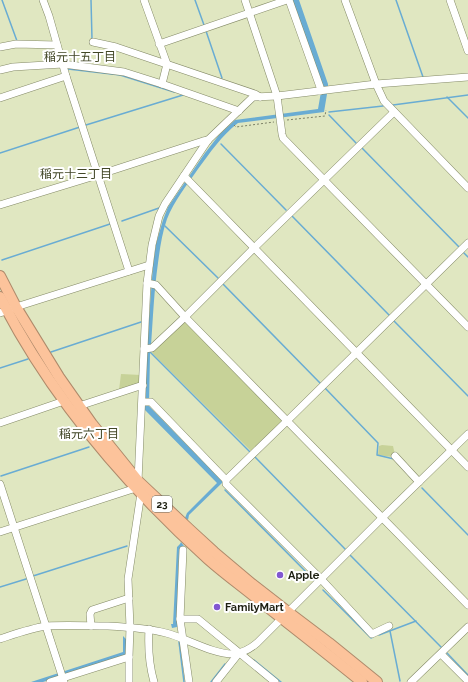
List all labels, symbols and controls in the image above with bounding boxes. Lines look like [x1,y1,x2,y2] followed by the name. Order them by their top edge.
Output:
[44,50,116,64] district label: 稲元十五丁目
[40,167,112,181] district label: 稲元十三丁目
[59,427,119,441] district label: 稲元六丁目
[152,496,172,512] road number: 23
[288,569,320,582] place label: Apple
[275,570,285,580] marker: Apple
[225,601,284,614] place label: FamilyMart
[212,602,222,612] marker: FamilyMart

